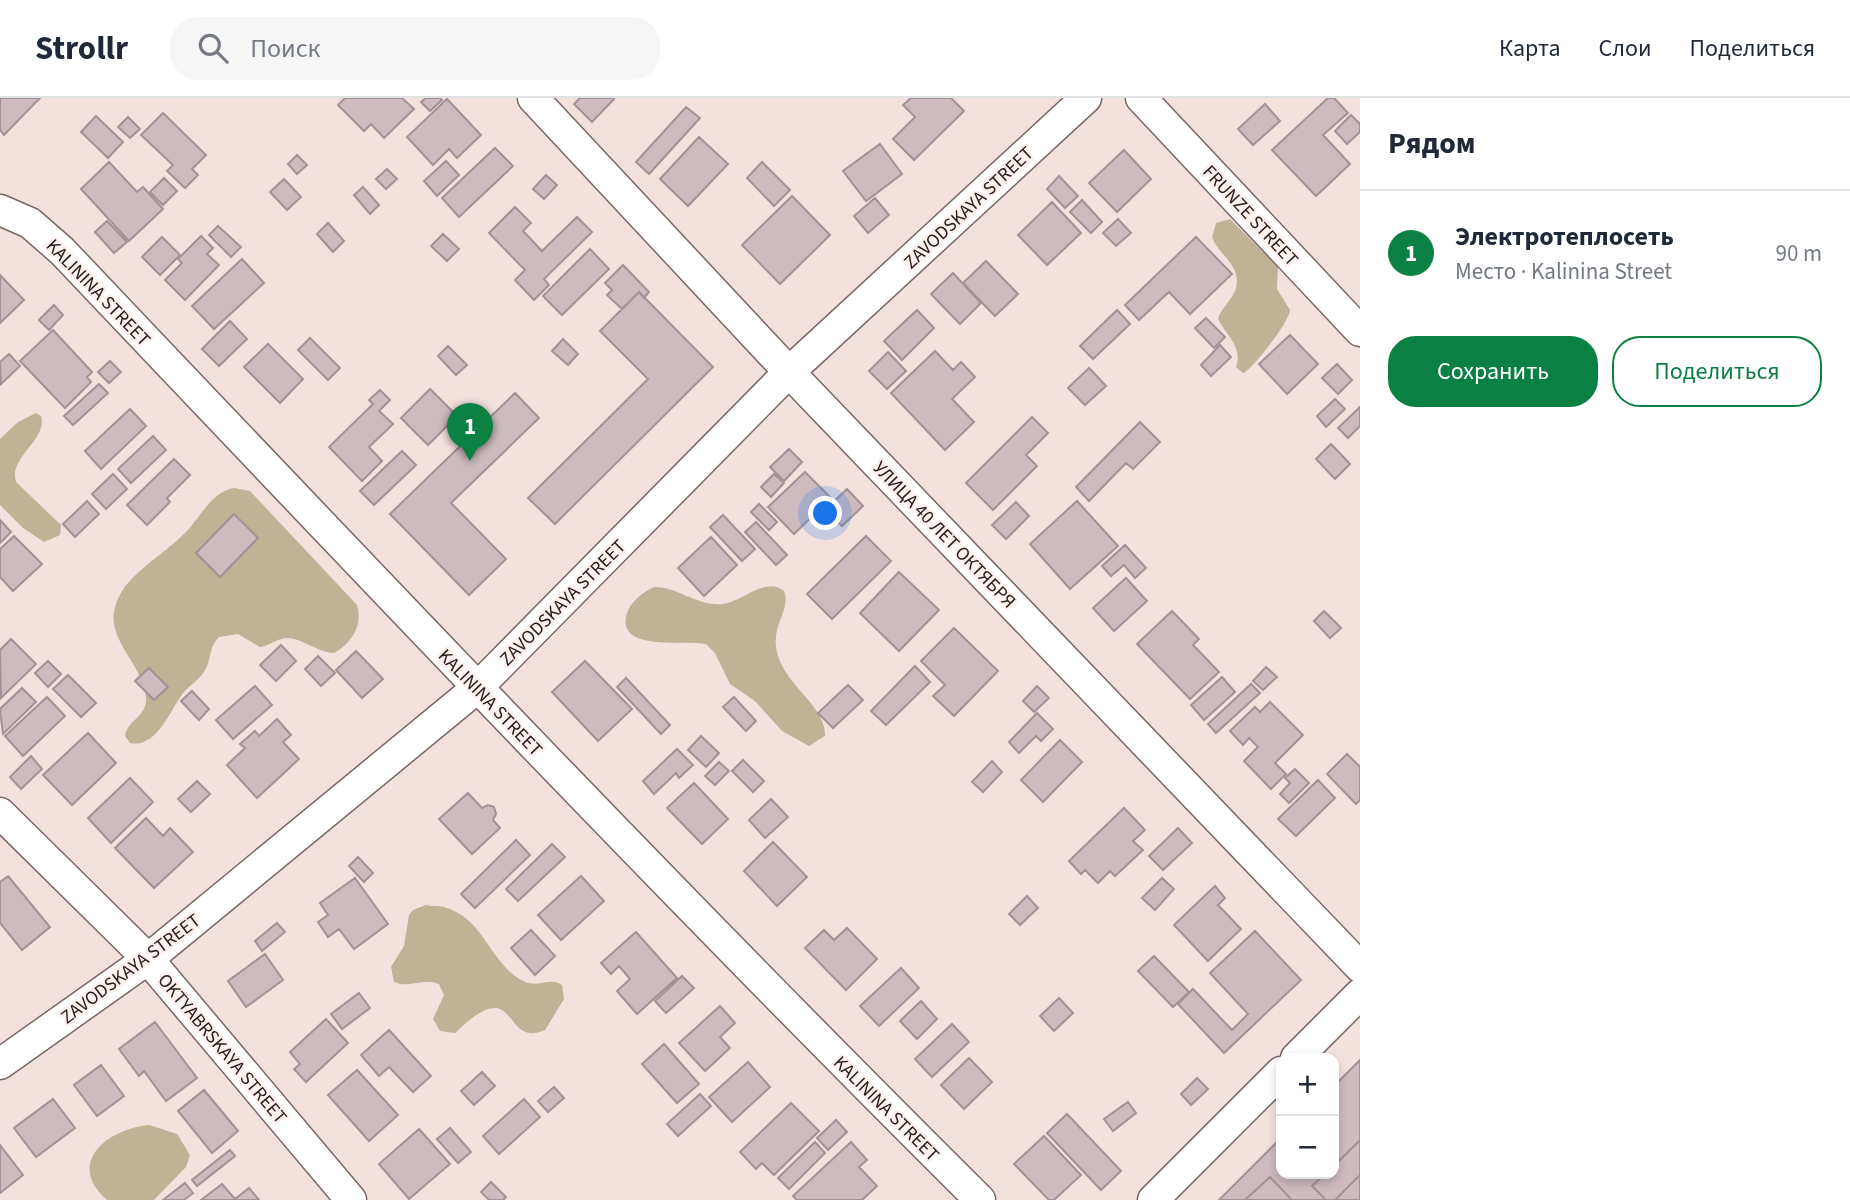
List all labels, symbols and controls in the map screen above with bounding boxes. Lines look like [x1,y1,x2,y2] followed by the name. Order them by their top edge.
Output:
[170,17,660,80] search box
[35,25,128,72] text: Strollr
[194,29,232,67] icon: search
[250,30,320,67] text: Поиск
[1499,31,1561,66] text: Карта
[1599,31,1652,66] text: Слои
[1690,31,1815,66] text: Поделиться
[1388,122,1476,165] text: Рядом
[898,141,1040,276] street label: ZAVODSKAYA STREET
[1196,159,1304,273] street label: FRUNZE STREET
[1455,218,1674,255] text: Электротеплосеть
[40,233,156,353] street label: KALININA STREET
[1405,237,1417,270] text: 1
[1775,237,1822,270] text: 90 m
[1455,255,1672,288] text: Место · Kalinina Street
[1388,336,1598,407] button: Сохранить
[1612,336,1822,407] button: Поделиться
[447,403,493,461] pin: 1
[866,455,1021,615] street label: УЛИЦА 40 ЛЕТ ОКТЯБРЯ
[808,496,842,530] your location
[494,534,632,672] street label: ZAVODSKAYA STREET
[432,643,548,763] street label: KALININA STREET
[55,908,206,1031] street label: ZAVODSKAYA STREET
[151,968,293,1130] street label: OKTYABRSKAYA STREET
[827,1050,945,1168] street label: KALININA STREET
[1276,1053,1339,1179] map controls
[1276,1053,1339,1116] button: +
[1276,1116,1339,1179] button: −

